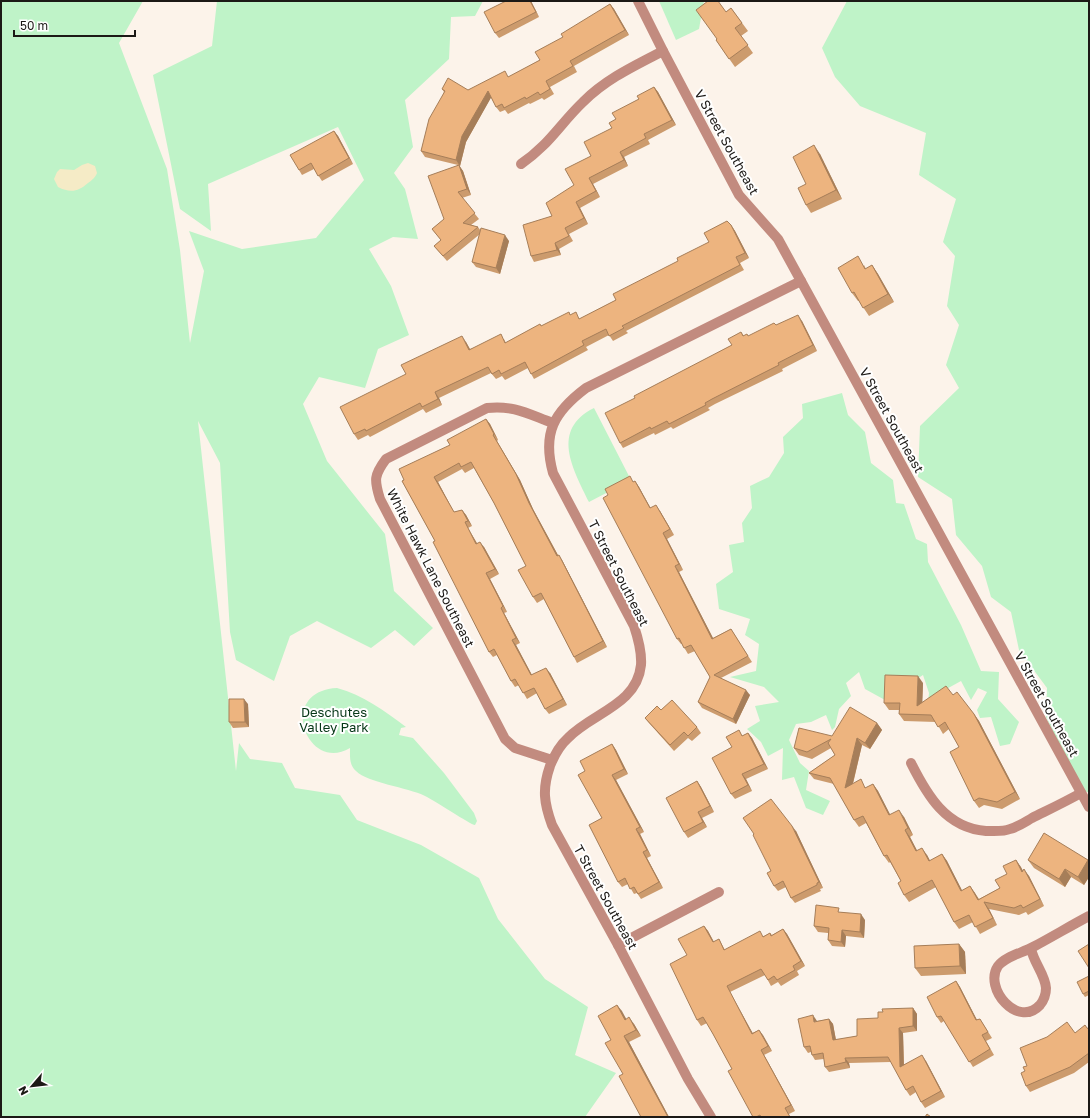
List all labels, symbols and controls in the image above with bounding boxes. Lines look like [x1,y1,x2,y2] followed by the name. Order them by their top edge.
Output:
[14,12,135,38] scale bar
[20,18,48,33] text: 50 m
[691,87,763,197] street label: V Street Southeast
[856,365,928,475] street label: V Street Southeast
[384,486,478,650] street label: White Hawk Lane Southeast
[585,517,653,629] street label: T Street Southeast
[1011,649,1083,759] street label: V Street Southeast
[299,704,369,735] park label: Deschutes Valley Park
[571,842,641,952] street label: T Street Southeast
[12,1066,52,1106] north arrow
[15,1084,30,1098] text: N

